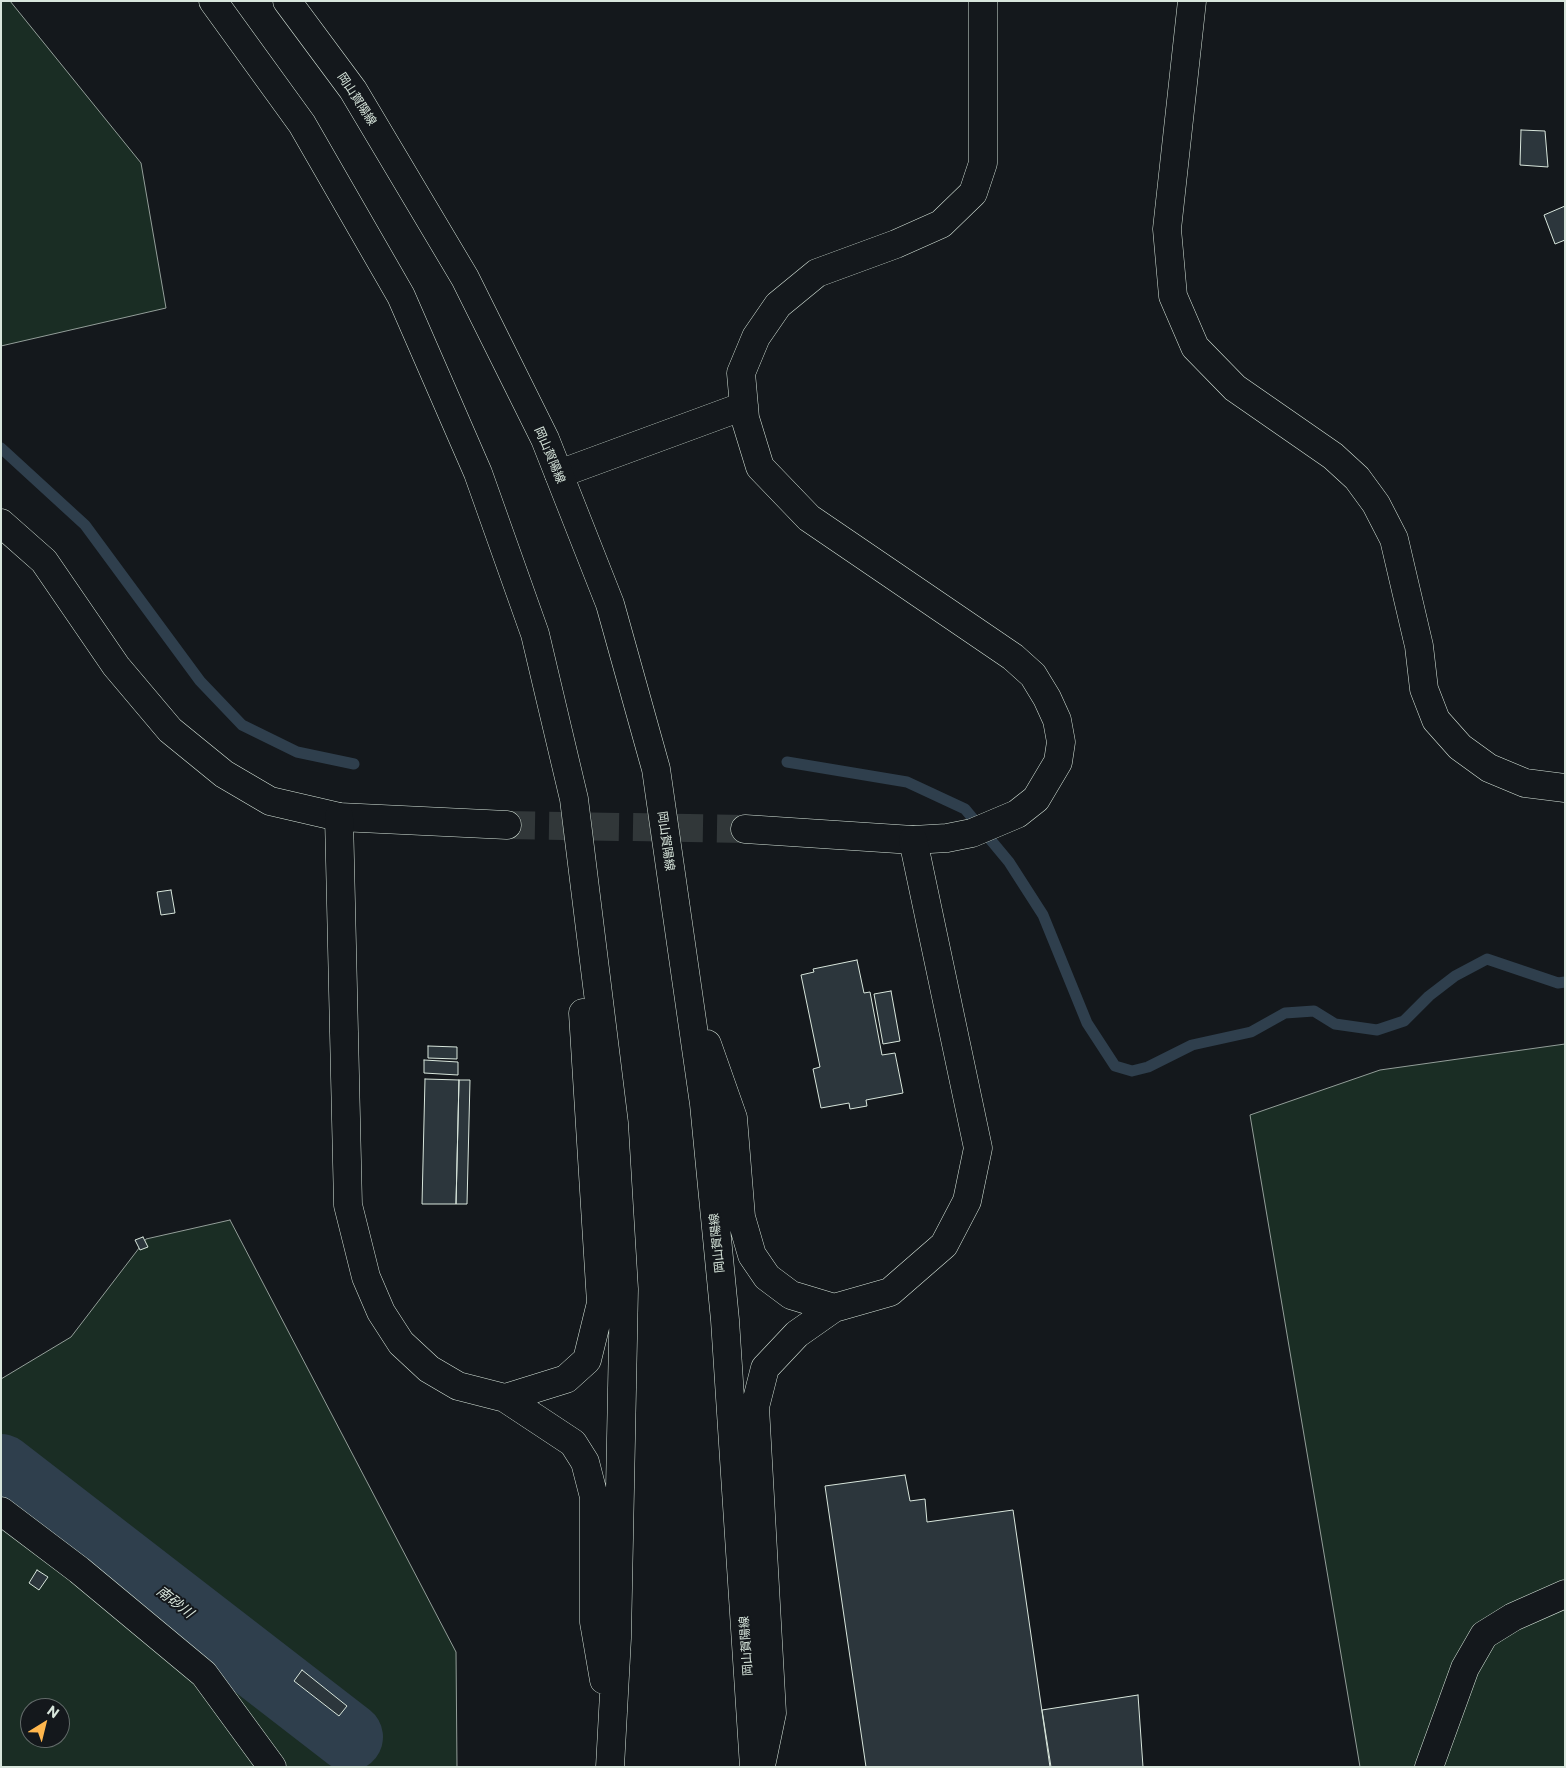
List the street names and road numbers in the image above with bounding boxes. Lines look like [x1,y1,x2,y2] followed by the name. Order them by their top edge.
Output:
[335,70,379,128] street label: 岡山賀陽線
[532,425,568,485] street label: 岡山賀陽線
[655,810,677,872] street label: 岡山賀陽線
[707,1212,727,1274] street label: 岡山賀陽線
[737,1616,755,1676] street label: 岡山賀陽線

